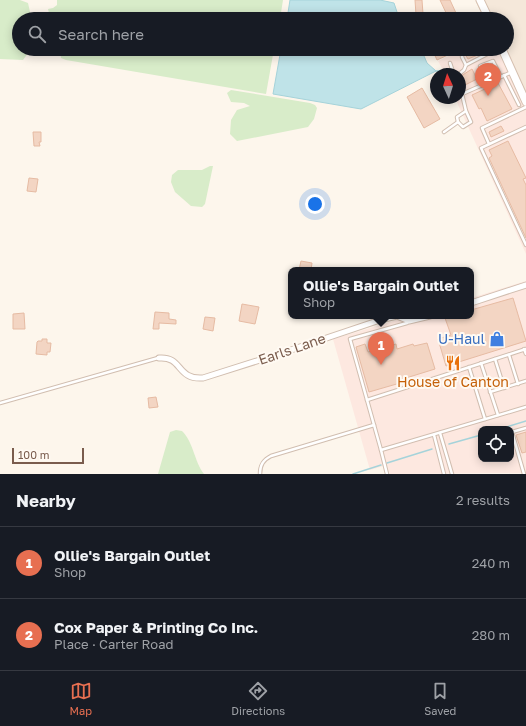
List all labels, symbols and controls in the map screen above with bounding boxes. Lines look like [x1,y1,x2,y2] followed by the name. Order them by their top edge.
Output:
[12,12,514,56] search box
[26,23,48,45] icon: search
[58,25,144,43] text: Search here
[475,63,501,96] pin: 2
[430,68,466,104] north arrow
[305,194,325,214] your location
[288,267,474,319] popup
[303,276,459,294] text: Ollie's Bargain Outlet
[303,294,335,310] text: Shop
[256,329,328,368] street label: Earls Lane
[438,330,485,347] place label: U-Haul
[488,330,506,348] shop icon: U-Haul
[368,332,394,365] pin: 1
[444,354,462,372] restaurant icon: House of Canton
[397,373,509,390] place label: House of Canton
[478,426,514,462] map controls
[478,426,514,462] button: locate
[12,446,84,465] scale bar
[18,448,49,461] text: 100 m
[16,490,76,511] text: Nearby
[456,492,510,508] text: 2 results
[54,546,210,564] text: Ollie's Bargain Outlet
[26,555,32,571] text: 1
[472,555,510,571] text: 240 m
[54,564,86,580] text: Shop
[54,618,258,636] text: Cox Paper & Printing Co Inc.
[25,627,33,643] text: 2
[472,627,510,643] text: 280 m
[54,636,173,652] text: Place · Carter Road
[70,680,92,717] tab: Map
[231,680,285,717] tab: Directions
[424,680,456,717] tab: Saved

